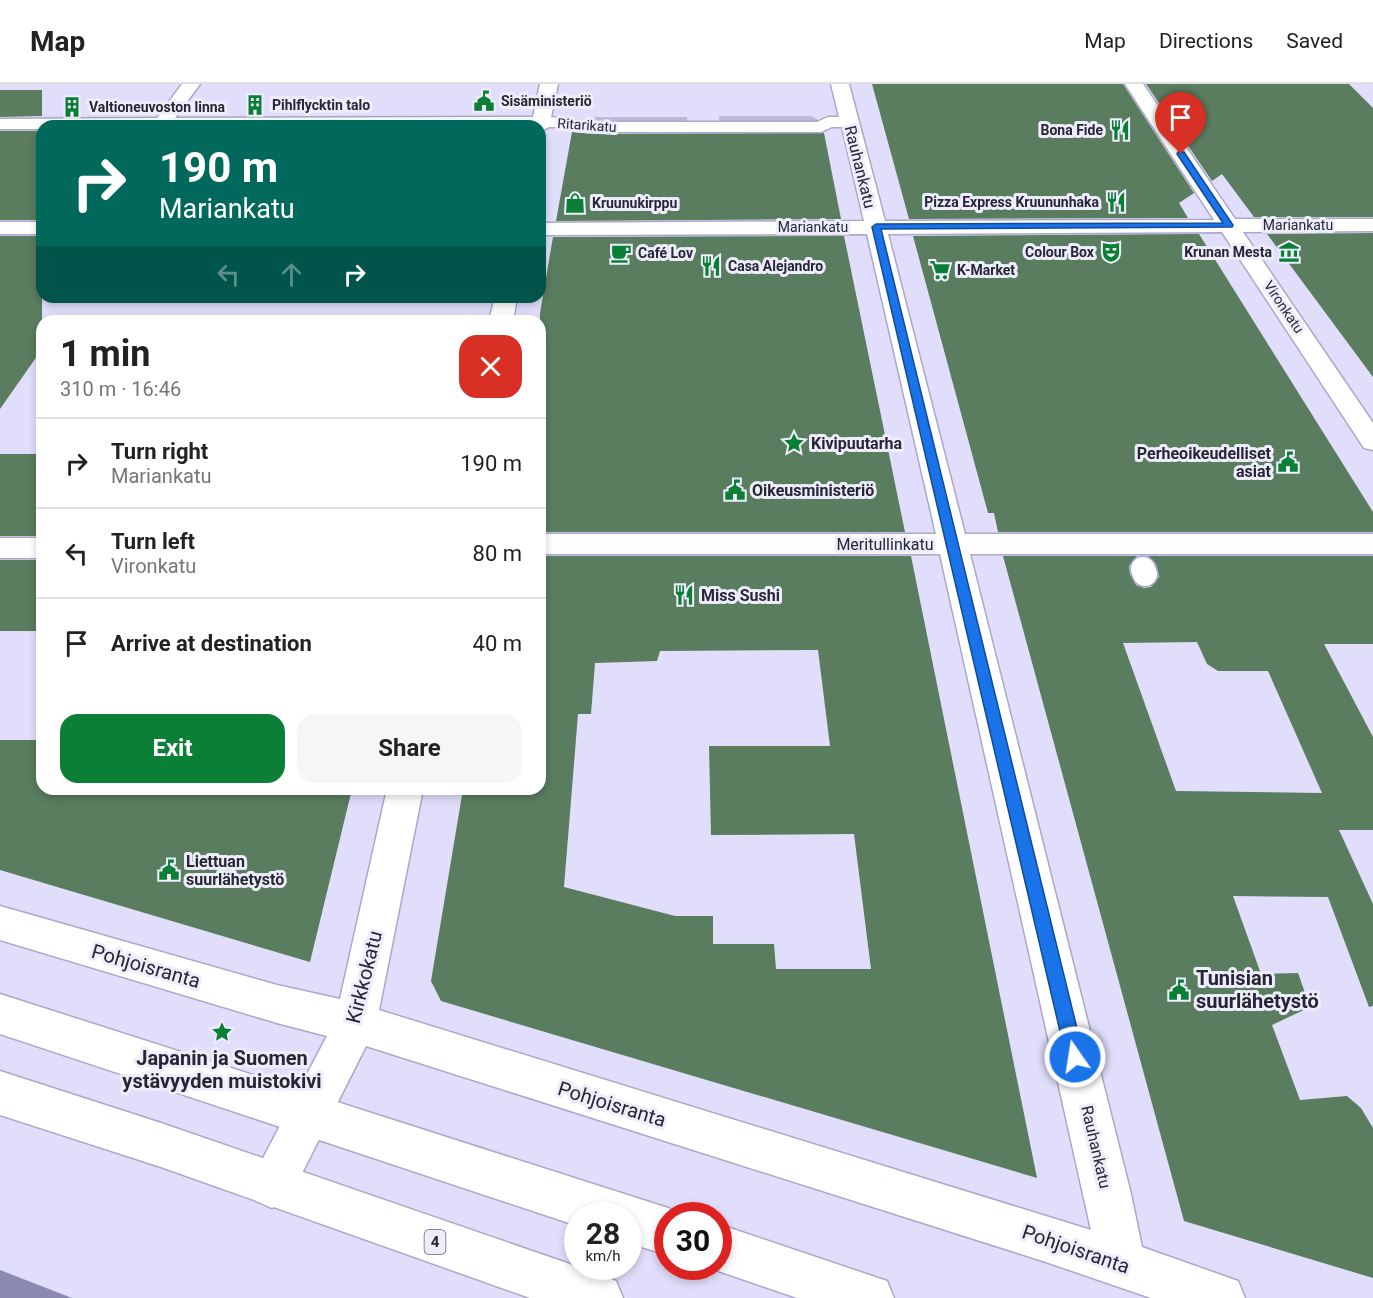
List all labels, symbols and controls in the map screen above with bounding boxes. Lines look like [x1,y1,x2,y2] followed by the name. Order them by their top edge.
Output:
[30,25,85,58] text: Map
[1084,29,1126,53] text: Map
[1159,29,1253,53] text: Directions
[1286,29,1343,53] text: Saved
[472,89,496,113] public building icon: Sisäministeriö
[1155,92,1206,154] pin
[243,93,267,117] building icon: Pihlflycktin talo
[501,93,592,109] place label: Sisäministeriö
[60,95,84,119] building icon: Valtioneuvoston linna
[272,97,370,113] place label: Pihlflycktin talo
[89,99,226,115] place label: Valtioneuvoston linna
[1164,101,1197,134] icon: arrive
[557,115,617,135] street label: Ritarikatu
[1108,118,1132,142] restaurant icon: Bona Fide
[1041,122,1103,138] place label: Bona Fide
[841,124,879,210] street label: Rauhankatu
[159,143,278,192] text: 190 m
[60,144,138,222] icon: right
[1104,190,1128,214] restaurant icon: Pizza Express Kruununhaka
[563,191,587,215] shop icon: Kruunukirppu
[159,193,295,225] text: Mariankatu
[924,194,1099,210] place label: Pizza Express Kruununhaka
[592,195,677,211] place label: Kruunukirppu
[1263,217,1333,233] street label: Mariankatu
[778,219,848,235] street label: Mariankatu
[1099,240,1123,264] theatre icon: Colour Box
[1277,240,1301,264] museum icon: Krunan Mesta
[609,241,633,265] cafe icon: Café Lov
[1025,244,1095,260] place label: Colour Box
[1184,244,1273,260] place label: Krunan Mesta
[638,245,693,261] place label: Café Lov
[699,254,723,278] restaurant icon: Casa Alejandro
[212,258,245,291] icon: left
[275,258,308,291] icon: ahead
[338,258,371,291] icon: right
[728,258,823,274] place label: Casa Alejandro
[928,258,952,282] supermarket icon: K-Market
[957,262,1015,278] place label: K-Market
[1261,278,1307,336] street label: Vironkatu
[60,333,151,375] text: 1 min
[459,335,522,398] button: close
[60,377,181,401] text: 310 m · 16:46
[782,431,806,455] place icon: Kivipuutarha
[811,434,902,453] place label: Kivipuutarha
[111,439,208,464] text: Turn right
[1137,444,1272,481] place label: Perheoikeudelliset asiat
[60,447,93,480] icon: right
[1276,450,1300,474] public building icon: Perheoikeudelliset asiat
[460,451,522,476] text: 190 m
[111,464,212,488] text: Mariankatu
[723,478,747,502] public building icon: Oikeusministeriö
[752,481,874,500] place label: Oikeusministeriö
[111,529,195,554] text: Turn left
[836,535,934,554] street label: Meritullinkatu
[60,537,93,570] icon: left
[473,541,522,566] text: 80 m
[111,554,196,578] text: Vironkatu
[672,583,696,607] restaurant icon: Miss Sushi
[701,586,780,605] place label: Miss Sushi
[60,627,93,660] icon: arrive
[111,631,312,656] text: Arrive at destination
[473,631,522,656] text: 40 m
[60,714,285,783] button: Exit
[297,714,522,783] button: Share
[186,852,284,889] place label: Liettuan suurlähetystö
[157,858,181,882] public building icon: Liettuan suurlähetystö
[341,928,387,1026] street label: Kirkkokatu
[89,939,203,993] street label: Pohjoisranta
[1196,966,1319,1013] place label: Tunisian suurlähetystö
[1167,978,1191,1002] public building icon: Tunisian suurlähetystö
[210,1020,234,1044] place icon: Japanin ja Suomen ystävyyden muistokivi
[1043,1025,1107,1089] position arrow
[122,1046,322,1093] place label: Japanin ja Suomen ystävyyden muistokivi
[555,1076,669,1132] street label: Pohjoisranta
[1077,1104,1115,1190] street label: Rauhankatu
[654,1202,732,1280] speed limit sign: 30
[586,1216,620,1251] text: 28
[1019,1219,1133,1279] street label: Pohjoisranta
[424,1230,446,1254] road number: 4
[585,1247,621,1265] text: km/h

